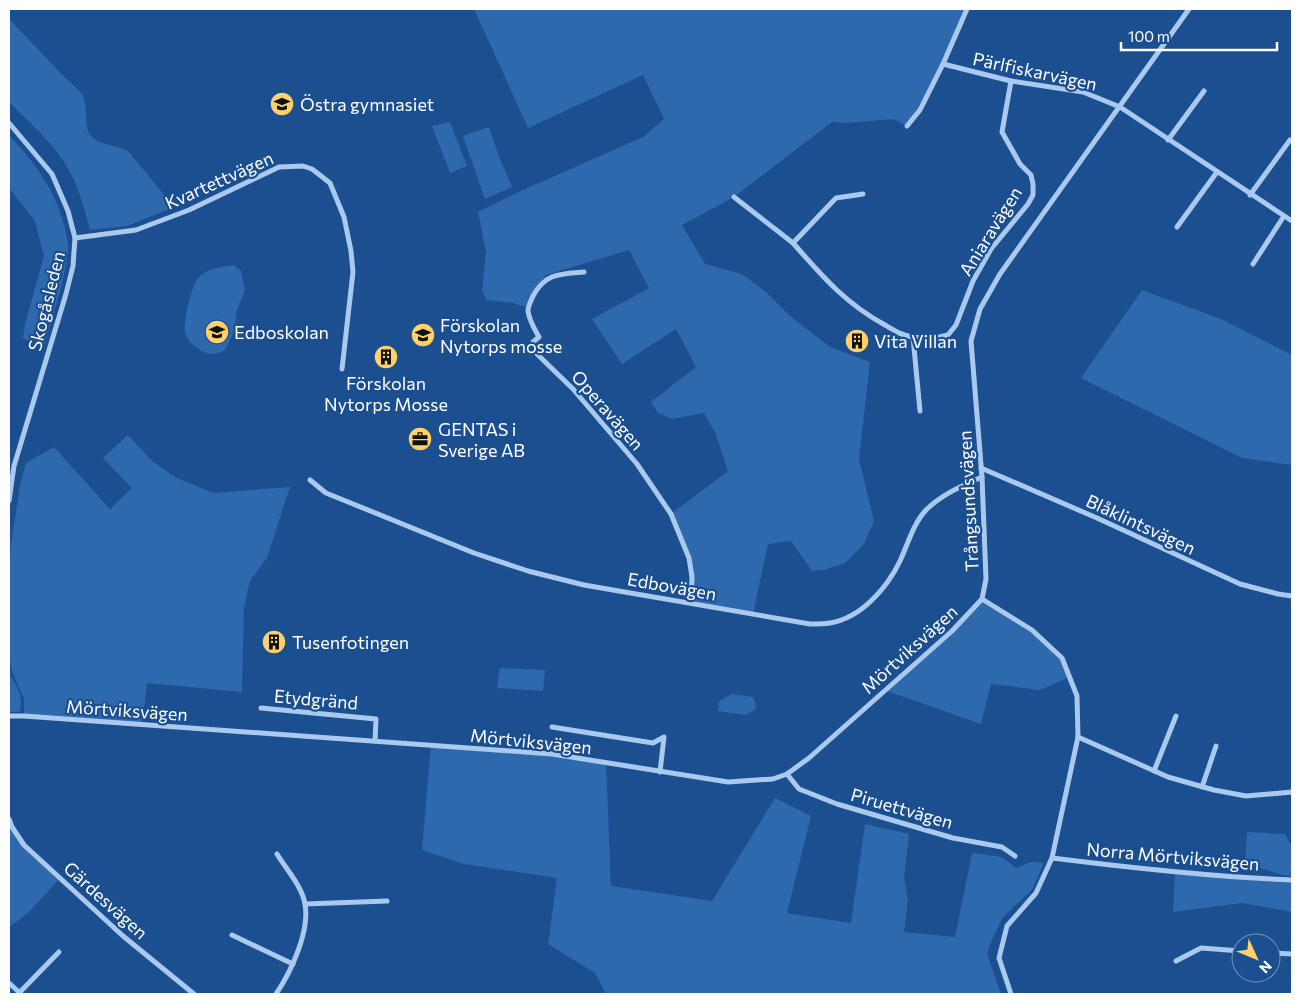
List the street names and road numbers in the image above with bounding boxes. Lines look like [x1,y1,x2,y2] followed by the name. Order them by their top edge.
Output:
[971,47,1099,95] street label: Pärlfiskarvägen
[161,146,277,214] street label: Kvartettvägen
[954,182,1026,280] street label: Aniaravägen
[23,249,69,353] street label: Skogåsleden
[567,365,649,455] street label: Operavägen
[953,430,983,572] street label: Trångsundsvägen
[1083,489,1199,559] street label: Blåklintsvägen
[626,567,718,605] street label: Edbovägen
[856,600,962,698] street label: Mörtviksvägen
[273,684,359,714] street label: Etydgränd
[65,695,189,725] street label: Mörtviksvägen
[469,724,593,758] street label: Mörtviksvägen
[848,783,956,833] street label: Piruettvägen
[1086,837,1260,875] street label: Norra Mörtviksvägen
[60,857,152,943] street label: Gärdesvägen

